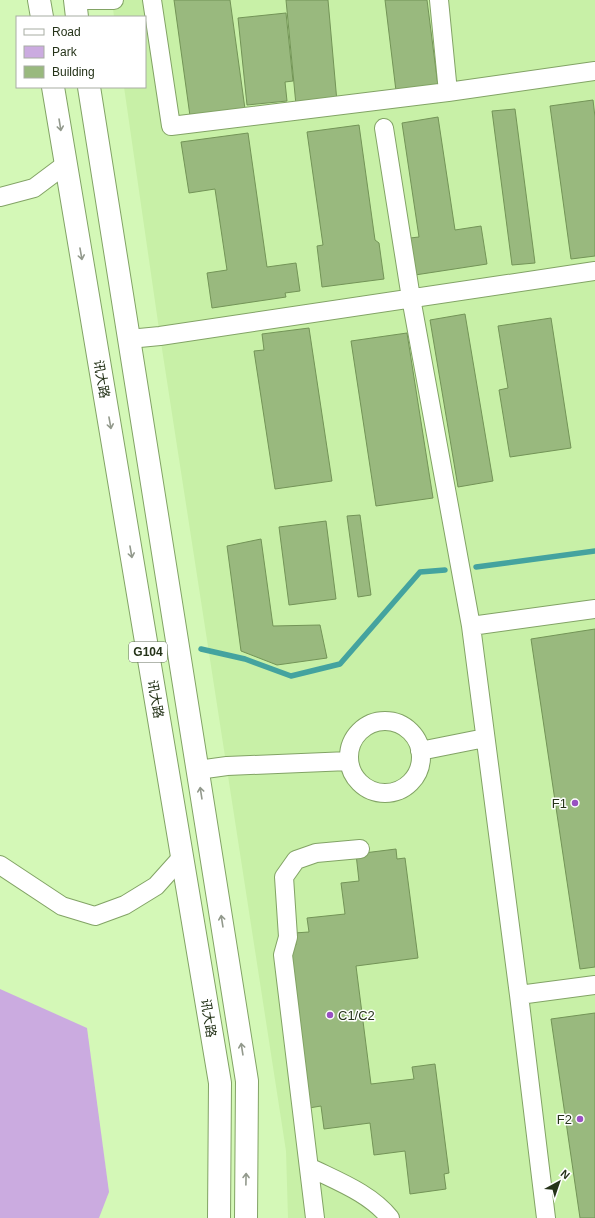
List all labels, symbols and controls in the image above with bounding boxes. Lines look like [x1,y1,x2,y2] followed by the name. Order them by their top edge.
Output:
[16,16,146,88] legend
[52,25,81,39] text: Road
[52,45,78,59] text: Park
[52,65,95,79] text: Building
[56,119,64,132] one-way arrow
[78,247,86,260] one-way arrow
[91,359,112,400] street label: 讯大路
[106,416,114,429] one-way arrow
[127,545,135,558] one-way arrow
[129,642,167,662] road number: G104
[145,679,166,720] street label: 讯大路
[197,787,205,800] one-way arrow
[552,796,567,811] place label: F1
[570,798,580,808] marker: F1
[217,915,225,928] one-way arrow
[198,998,219,1039] street label: 讯大路
[338,1008,375,1023] place label: C1/C2
[325,1010,335,1020] marker: C1/C2
[238,1043,246,1056] one-way arrow
[557,1112,572,1127] place label: F2
[575,1114,585,1124] marker: F2
[539,1162,579,1202] north arrow
[559,1167,572,1182] text: N
[242,1173,250,1186] one-way arrow

